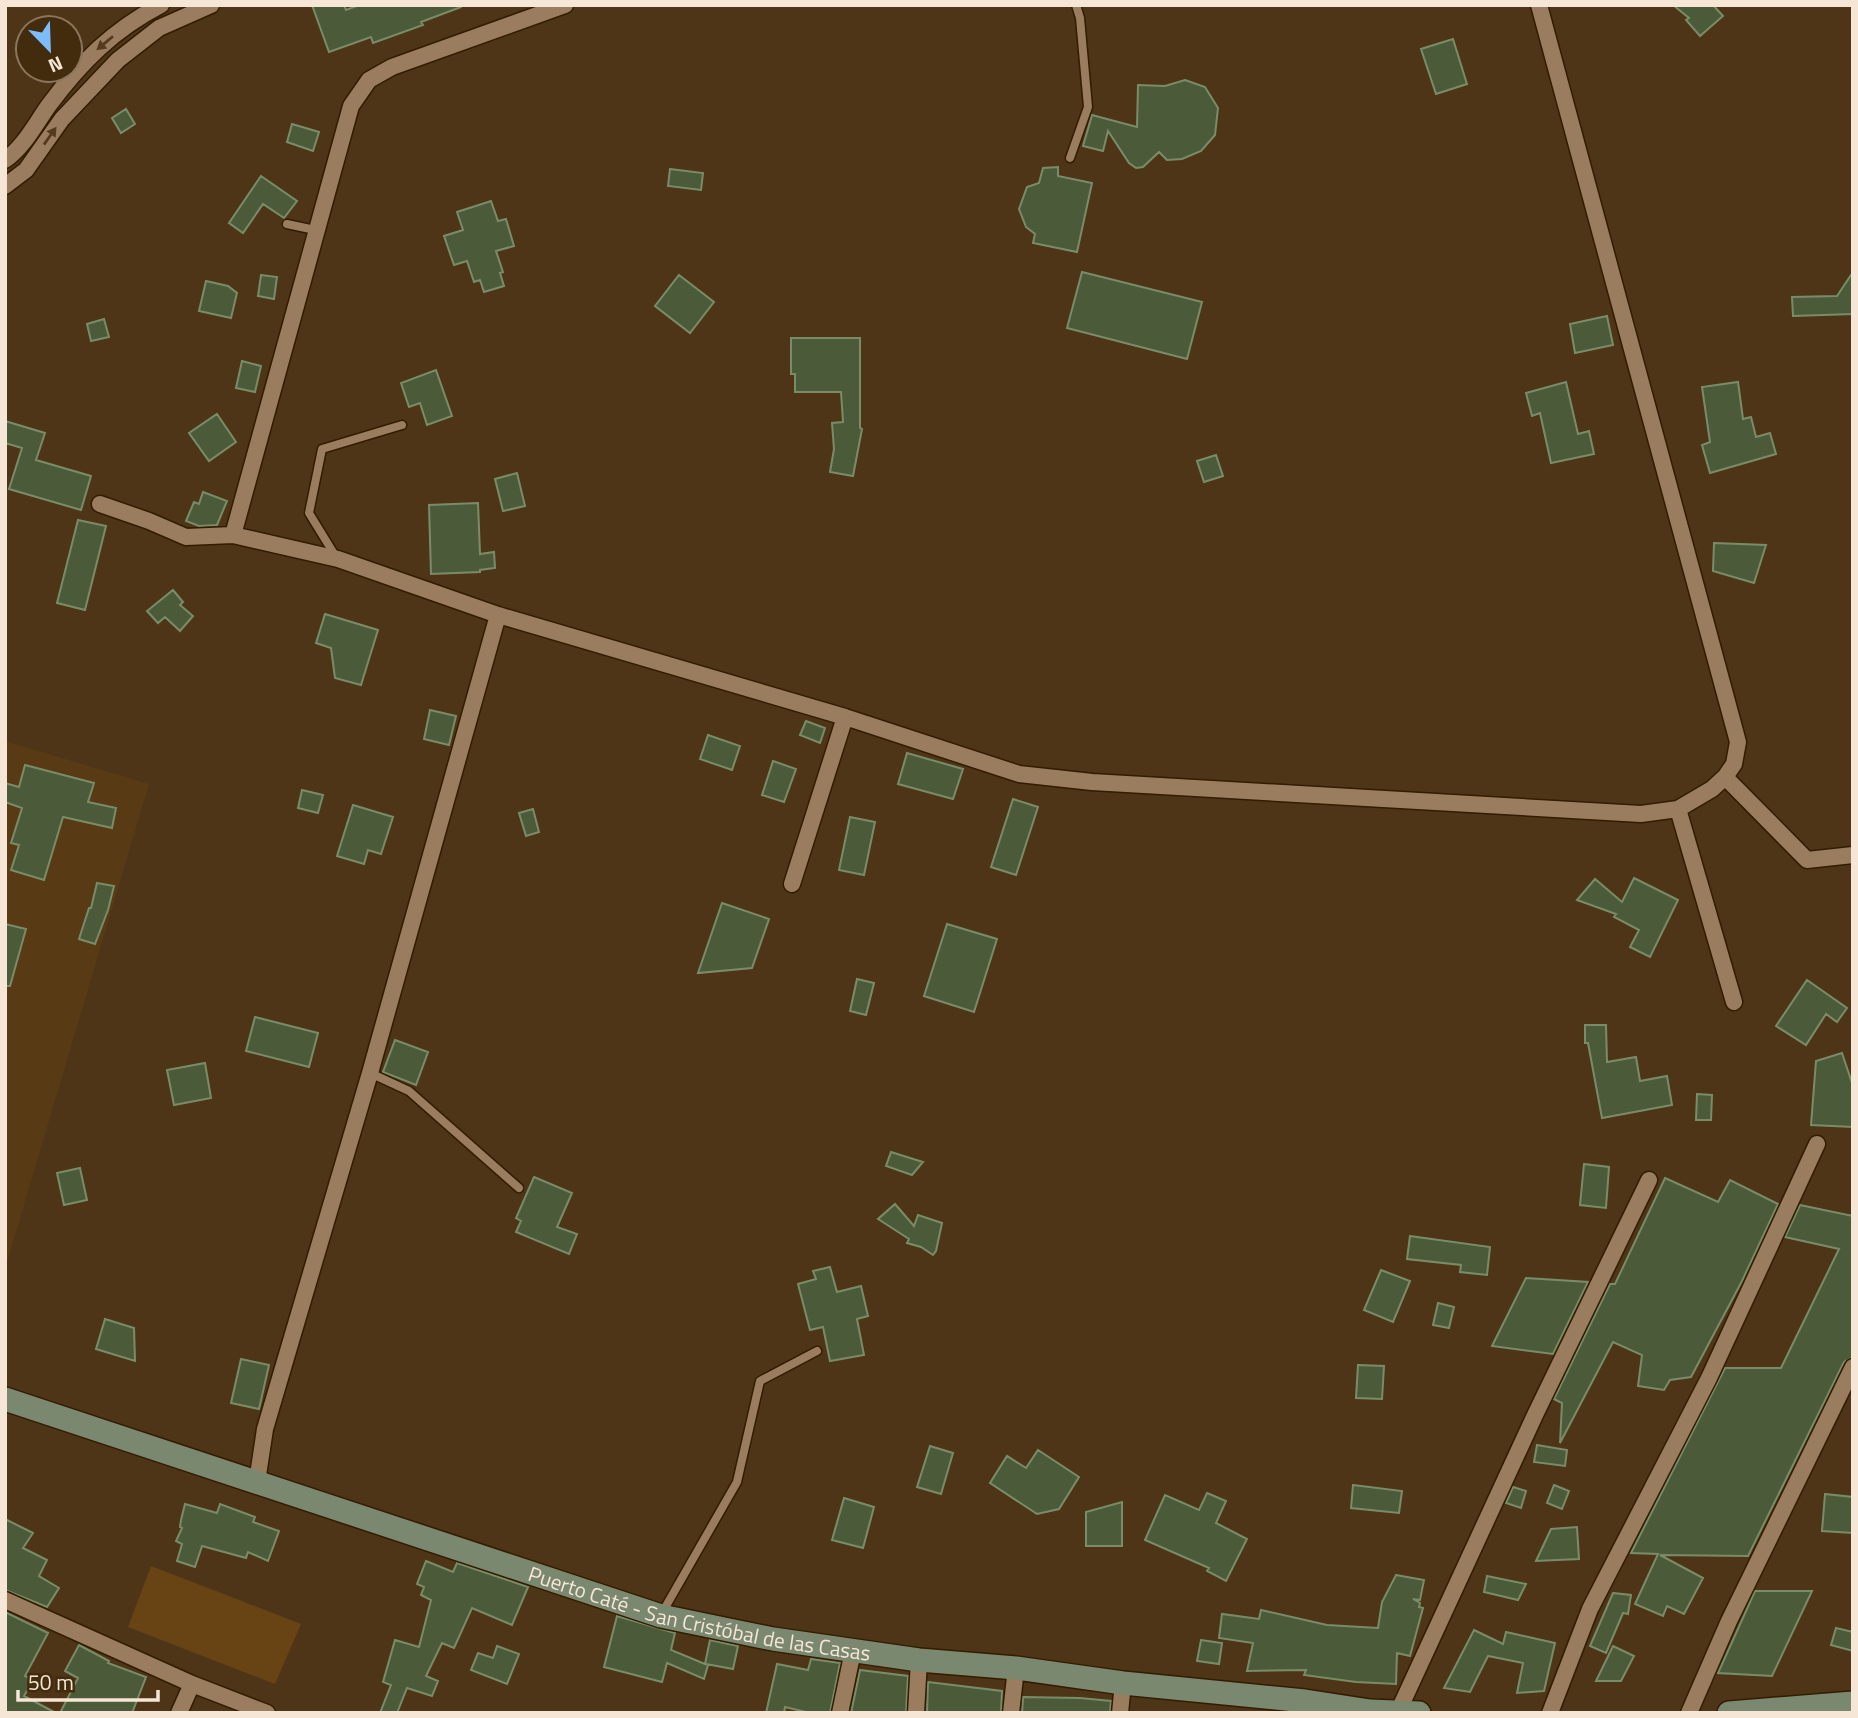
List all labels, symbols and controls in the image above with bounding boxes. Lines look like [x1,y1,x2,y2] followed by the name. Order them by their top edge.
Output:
[14,14,84,84] north arrow
[96,35,114,50] one-way arrow
[44,49,68,81] text: N
[43,127,57,145] one-way arrow
[524,1557,873,1669] street label: Puerto Caté - San Cristóbal de las Casas
[18,1658,158,1702] scale bar
[28,1666,74,1698] text: 50 m

